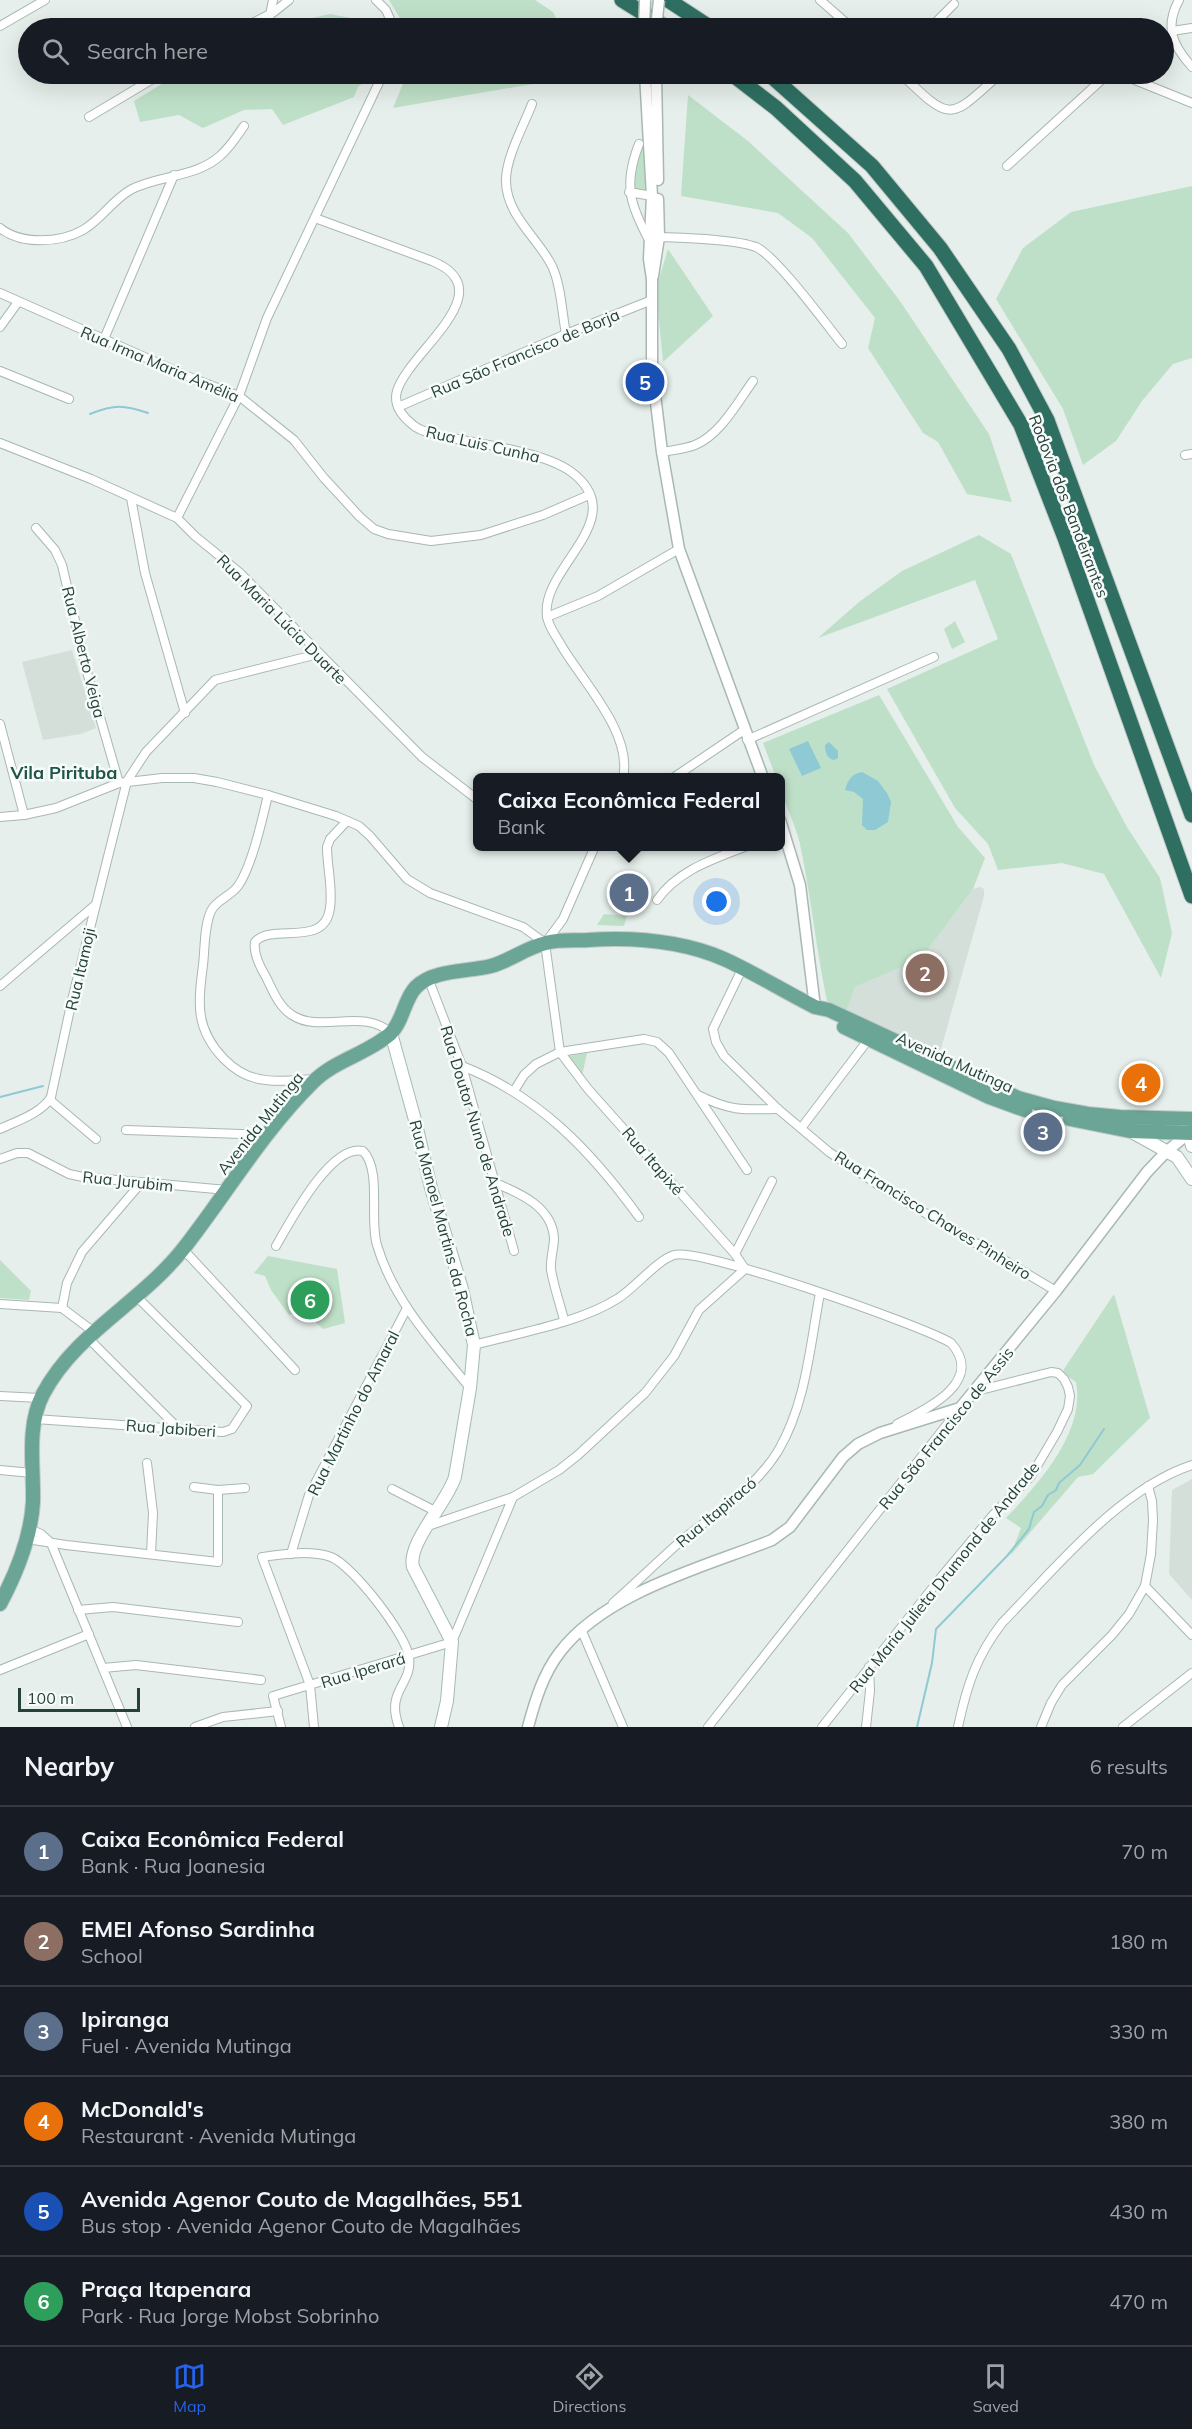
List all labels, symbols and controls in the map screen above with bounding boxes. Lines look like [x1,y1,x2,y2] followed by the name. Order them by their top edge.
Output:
[18,18,1174,84] search box
[39,35,72,68] icon: search
[87,37,208,65] text: Search here
[428,304,622,402] street label: Rua São Francisco de Borja
[78,322,242,406] street label: Rua Irma Maria Amélia
[626,360,664,404] pin: 5
[1025,412,1113,600] street label: Rodovia dos Bandeirantes
[424,421,542,467] street label: Rua Luis Cunha
[213,550,351,688] street label: Rua Maria Lúcia Duarte
[58,584,110,720] street label: Rua Alberto Veiga
[10,761,117,784] district label: Vila Pirituba
[473,773,785,851] popup
[497,786,761,814] text: Caixa Econômica Federal
[497,814,545,839] text: Bank
[610,870,648,916] pin: 1
[702,887,731,916] your location
[61,926,99,1012] street label: Rua Itamoji
[906,950,944,996] pin: 2
[436,1023,520,1239] street label: Rua Doutor Nuno de Andrade
[893,1027,1017,1097] street label: Avenida Mutinga
[1122,1060,1160,1106] pin: 4
[213,1068,307,1178] street label: Avenida Mutinga
[1024,1110,1062,1154] pin: 3
[405,1118,483,1338] street label: Rua Manoel Martins da Rocha
[618,1123,688,1199] street label: Rua Itapixé
[831,1146,1035,1284] street label: Rua Francisco Chaves Pinheiro
[82,1166,174,1196] street label: Rua Jurubim
[290,1278,330,1322] pin: 6
[303,1327,403,1499] street label: Rua Martinho do Amaral
[874,1343,1018,1513] street label: Rua São Francisco de Assis
[125,1415,217,1441] street label: Rua Jabiberi
[845,1458,1043,1696] street label: Rua Maria Julieta Drumond de Andrade
[672,1473,760,1551] street label: Rua Itapiracó
[318,1648,408,1692] street label: Rua Iperará
[18,1685,140,1712] scale bar
[27,1688,74,1708] text: 100 m
[24,1750,114,1783] text: Nearby
[1090,1754,1168,1779] text: 6 results
[81,1825,344,1853] text: Caixa Econômica Federal
[38,1839,50,1864] text: 1
[1121,1839,1168,1864] text: 70 m
[81,1853,266,1878] text: Bank · Rua Joanesia
[81,1915,315,1943] text: EMEI Afonso Sardinha
[38,1929,50,1954] text: 2
[1109,1929,1168,1954] text: 180 m
[81,1943,143,1968] text: School
[81,2005,169,2033] text: Ipiranga
[38,2019,50,2044] text: 3
[1109,2019,1168,2044] text: 330 m
[81,2033,292,2058] text: Fuel · Avenida Mutinga
[81,2095,204,2123] text: McDonald's
[38,2109,50,2134] text: 4
[1109,2109,1168,2134] text: 380 m
[81,2123,356,2148] text: Restaurant · Avenida Mutinga
[81,2185,522,2213] text: Avenida Agenor Couto de Magalhães, 551
[38,2199,50,2224] text: 5
[1109,2199,1168,2224] text: 430 m
[81,2213,521,2238] text: Bus stop · Avenida Agenor Couto de Magalhães
[81,2275,251,2303] text: Praça Itapenara
[38,2289,50,2314] text: 6
[1109,2289,1168,2314] text: 470 m
[81,2303,379,2328] text: Park · Rua Jorge Mobst Sobrinho
[173,2360,206,2416] tab: Map
[552,2360,626,2416] tab: Directions
[973,2360,1019,2416] tab: Saved

